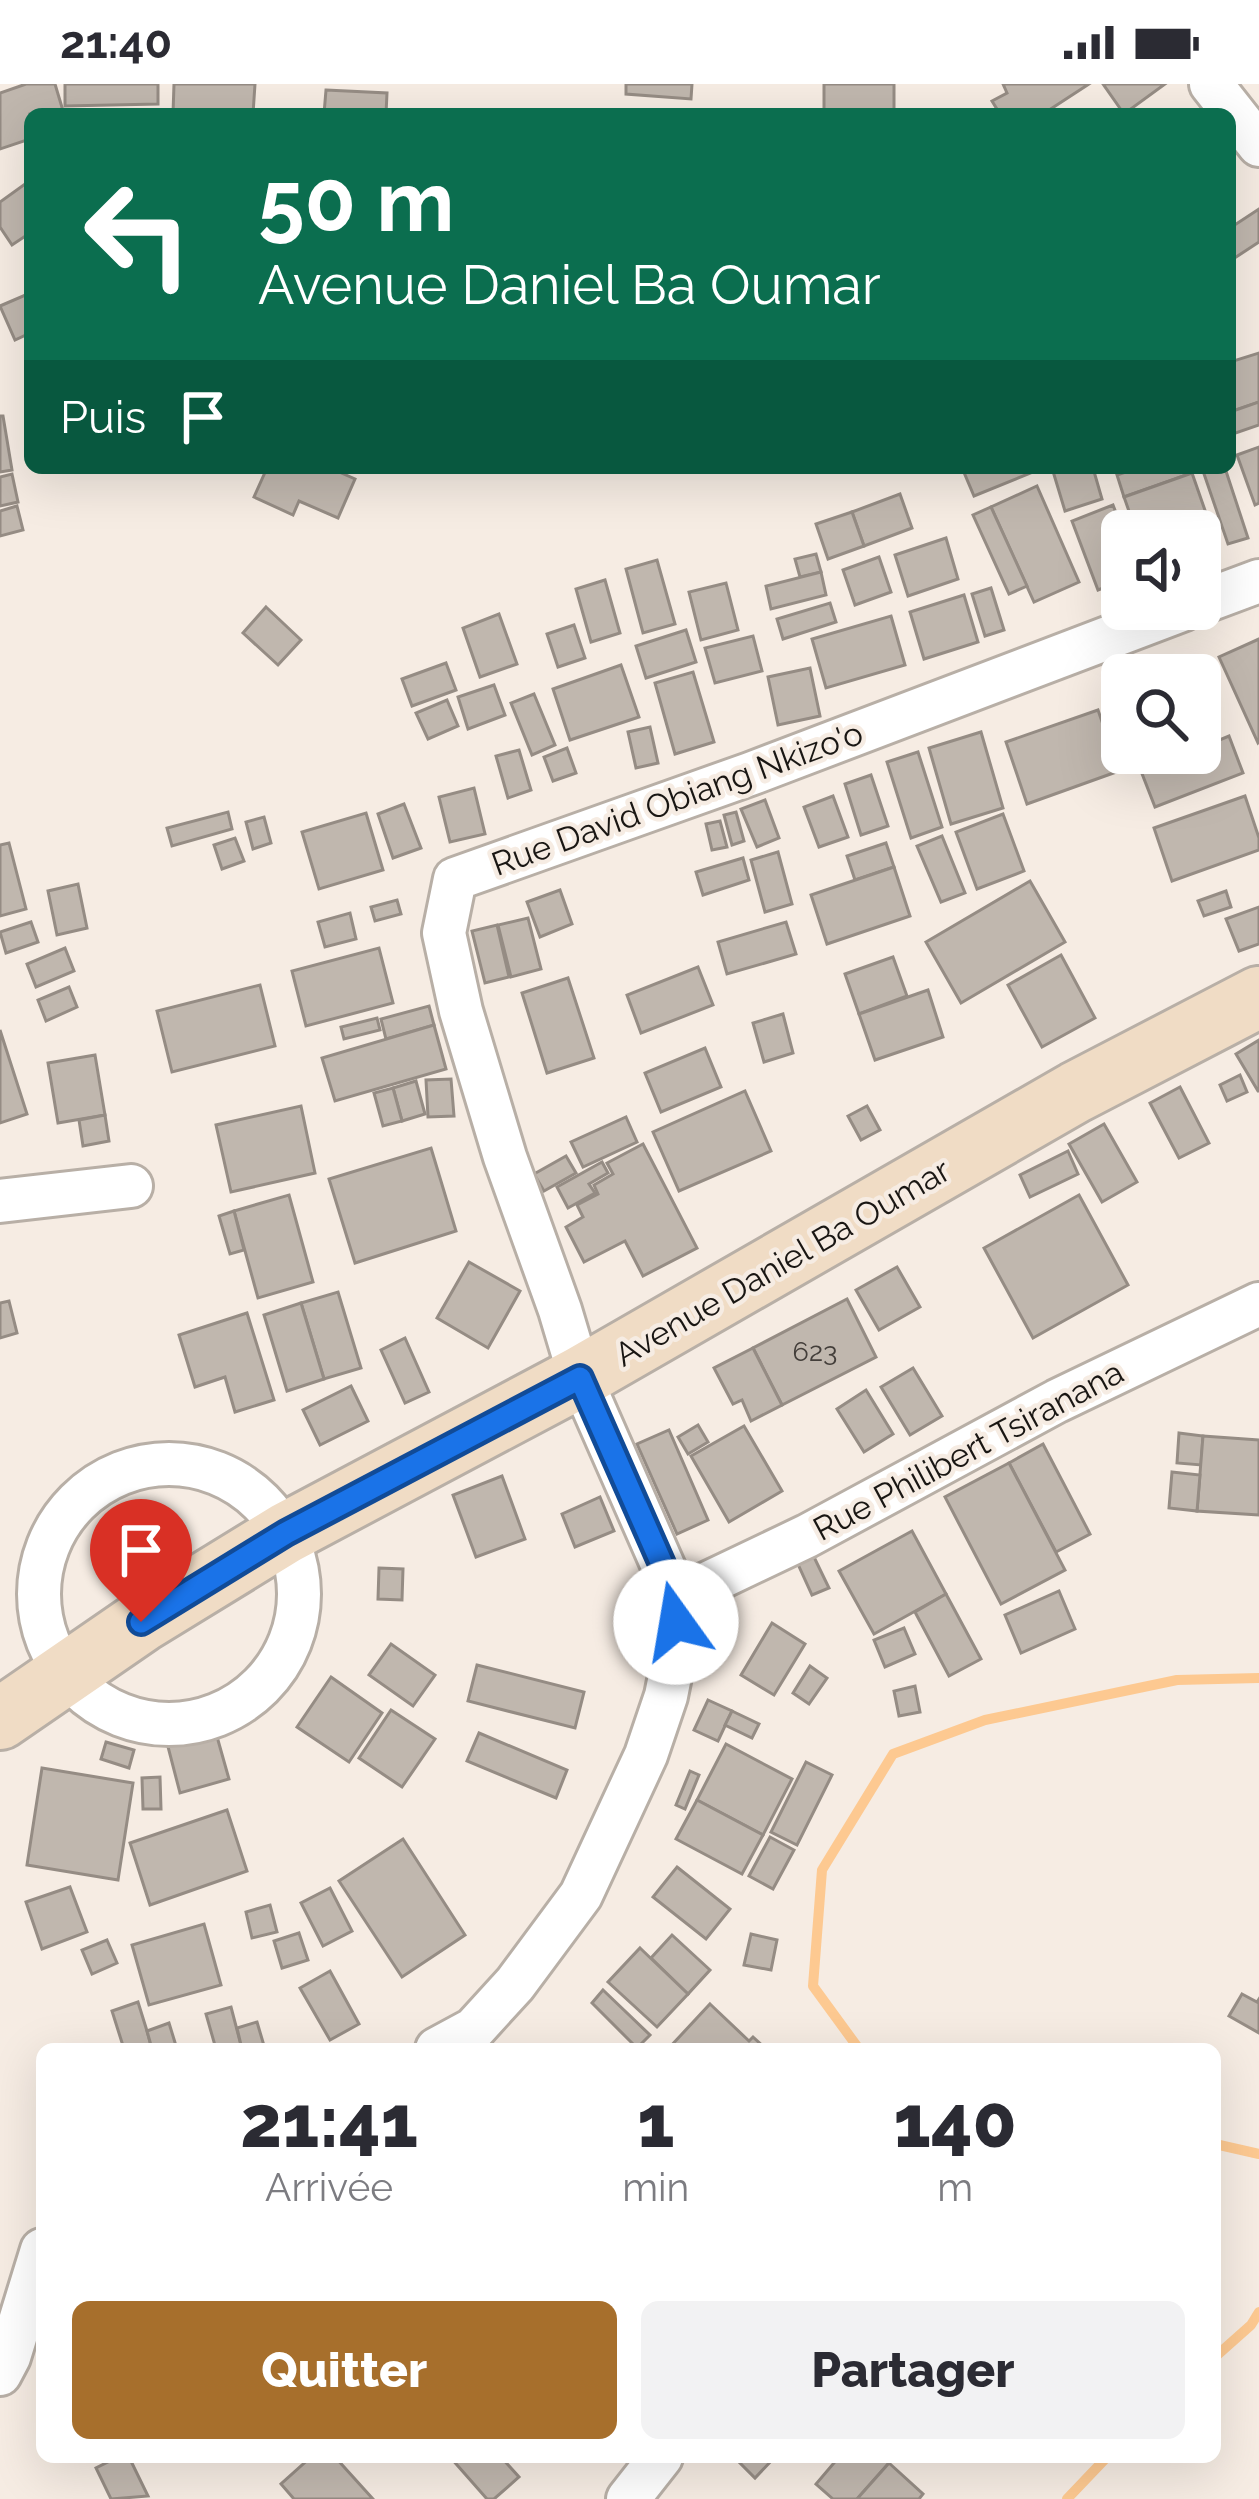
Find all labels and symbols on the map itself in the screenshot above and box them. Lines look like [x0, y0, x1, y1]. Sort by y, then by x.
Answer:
street label: Rue David Obiang Nkizo'o [486, 713, 868, 884]
street label: Avenue Daniel Ba Oumar [608, 1150, 957, 1374]
house number: 623 [793, 1336, 837, 1367]
street label: Rue Philibert Tsiranana [807, 1352, 1130, 1549]
pin [90, 1499, 192, 1622]
position arrow [613, 1559, 739, 1685]

